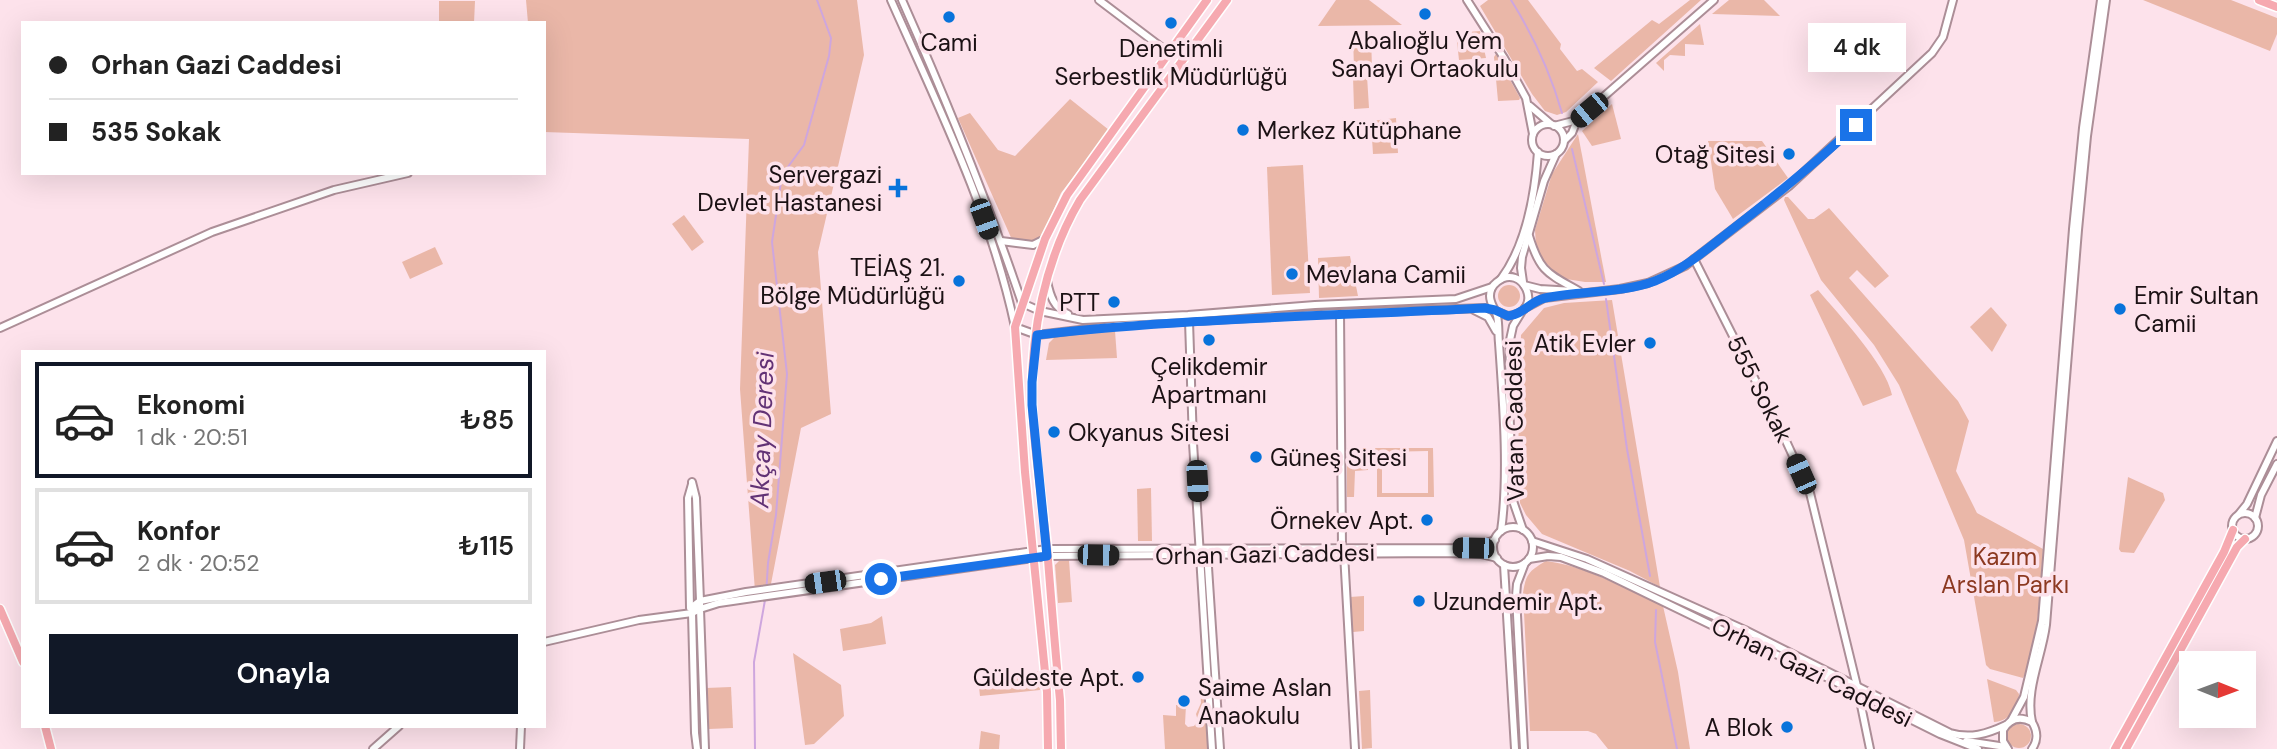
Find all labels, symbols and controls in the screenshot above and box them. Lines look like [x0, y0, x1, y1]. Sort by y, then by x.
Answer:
marker: Abalıoğlu Yem Sanayi Ortaokulu [1417, 6, 1433, 22]
marker: Cami [941, 9, 957, 25]
marker: Denetimli Serbestlik Müdürlüğü [1163, 15, 1179, 31]
callout: 4 dk [1807, 24, 1905, 72]
place label: Abalıoğlu Yem Sanayi Ortaokulu [1331, 25, 1519, 84]
place label: Cami [921, 27, 978, 58]
text: 4 dk [1833, 32, 1881, 62]
place label: Denetimli Serbestlik Müdürlüğü [1054, 33, 1288, 92]
text: Orhan Gazi Caddesi [91, 48, 342, 82]
car [1567, 88, 1612, 132]
route end [1840, 109, 1872, 141]
text: 535 Sokak [91, 115, 222, 149]
place label: Merkez Kütüphane [1257, 115, 1462, 146]
marker: Merkez Kütüphane [1235, 122, 1251, 138]
place label: Otağ Sitesi [1655, 139, 1775, 170]
marker: Otağ Sitesi [1781, 146, 1797, 162]
place label: Servergazi Devlet Hastanesi [697, 159, 882, 218]
marker: Servergazi Devlet Hastanesi [888, 178, 908, 198]
car [967, 196, 1002, 242]
place label: TEİAŞ 21. Bölge Müdürlüğü [760, 252, 945, 311]
place label: Mevlana Camii [1306, 259, 1466, 290]
marker: Mevlana Camii [1284, 266, 1300, 282]
marker: TEİAŞ 21. Bölge Müdürlüğü [951, 273, 967, 289]
place label: Emir Sultan Camii [2134, 280, 2259, 339]
place label: PTT [1059, 287, 1100, 318]
marker: PTT [1106, 294, 1122, 310]
marker: Emir Sultan Camii [2112, 301, 2128, 317]
place label: Atik Evler [1534, 328, 1636, 359]
street label: 555 Sokak [1720, 330, 1800, 448]
marker: Çelikdemir Apartmanı [1201, 332, 1217, 348]
marker: Atik Evler [1642, 335, 1658, 351]
street label: Vatan Caddesi [1497, 340, 1531, 502]
water label: Akçay Deresi [742, 351, 782, 510]
place label: Çelikdemir Apartmanı [1150, 351, 1268, 410]
text: Ekonomi [137, 388, 245, 422]
icon: car [53, 389, 116, 452]
text: ₺85 [460, 403, 514, 437]
place label: Okyanus Sitesi [1068, 417, 1230, 448]
text: 1 dk · 20:51 [137, 422, 248, 452]
marker: Okyanus Sitesi [1046, 424, 1062, 440]
place label: Güneş Sitesi [1270, 442, 1407, 473]
marker: Güneş Sitesi [1248, 449, 1264, 465]
car [1783, 451, 1820, 497]
car [1186, 459, 1209, 503]
place label: Örnekev Apt. [1270, 505, 1413, 536]
marker: Örnekev Apt. [1419, 512, 1435, 528]
text: Konfor [137, 514, 220, 548]
icon: car [53, 515, 116, 578]
text: ₺115 [458, 529, 514, 563]
street label: Orhan Gazi Caddesi [1155, 537, 1375, 571]
car [1452, 537, 1495, 559]
park label: Kazım Arslan Parkı [1941, 541, 2069, 600]
car [1077, 544, 1120, 566]
text: 2 dk · 20:52 [137, 548, 259, 578]
route start [865, 563, 897, 595]
car [803, 569, 848, 595]
place label: Uzundemir Apt. [1433, 586, 1603, 617]
marker: Uzundemir Apt. [1411, 593, 1427, 609]
street label: Orhan Gazi Caddesi [1706, 610, 1918, 734]
button: Onayla [49, 634, 518, 714]
north arrow [2179, 651, 2256, 728]
map controls [2179, 651, 2256, 728]
place label: Güldeste Apt. [973, 662, 1124, 693]
marker: Güldeste Apt. [1130, 669, 1146, 685]
place label: Saime Aslan Anaokulu [1198, 672, 1332, 731]
marker: Saime Aslan Anaokulu [1176, 693, 1192, 709]
place label: A Blok [1705, 712, 1773, 743]
marker: A Blok [1779, 719, 1795, 735]

